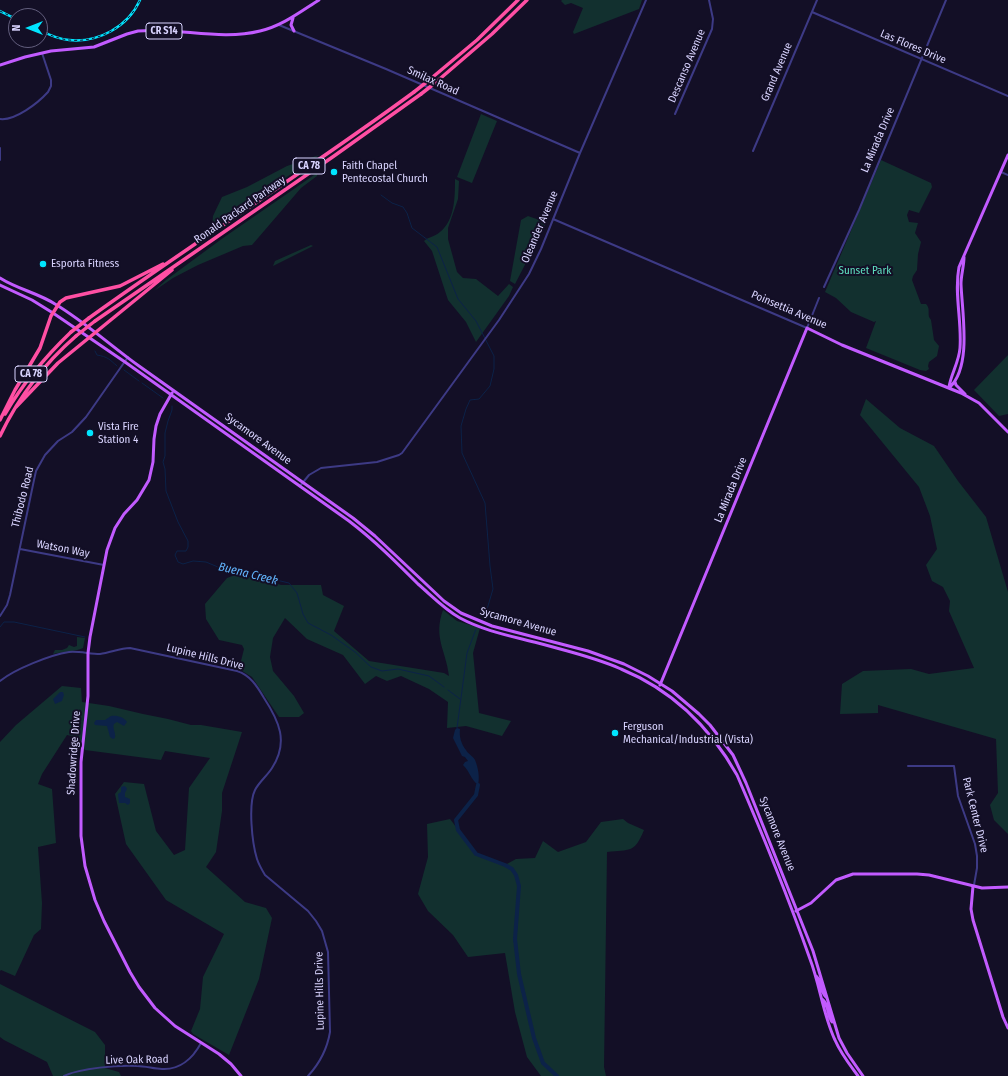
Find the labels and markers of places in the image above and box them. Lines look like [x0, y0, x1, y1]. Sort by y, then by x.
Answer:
place label: Faith Chapel Pentecostal Church [342, 159, 428, 185]
marker: Faith Chapel Pentecostal Church [329, 167, 339, 177]
place label: Esporta Fitness [51, 257, 119, 271]
marker: Esporta Fitness [38, 259, 48, 269]
place label: Vista Fire Station 4 [98, 420, 139, 446]
marker: Vista Fire Station 4 [85, 428, 95, 438]
place label: Ferguson Mechanical/Industrial (Vista) [623, 720, 753, 746]
marker: Ferguson Mechanical/Industrial (Vista) [610, 728, 620, 738]

